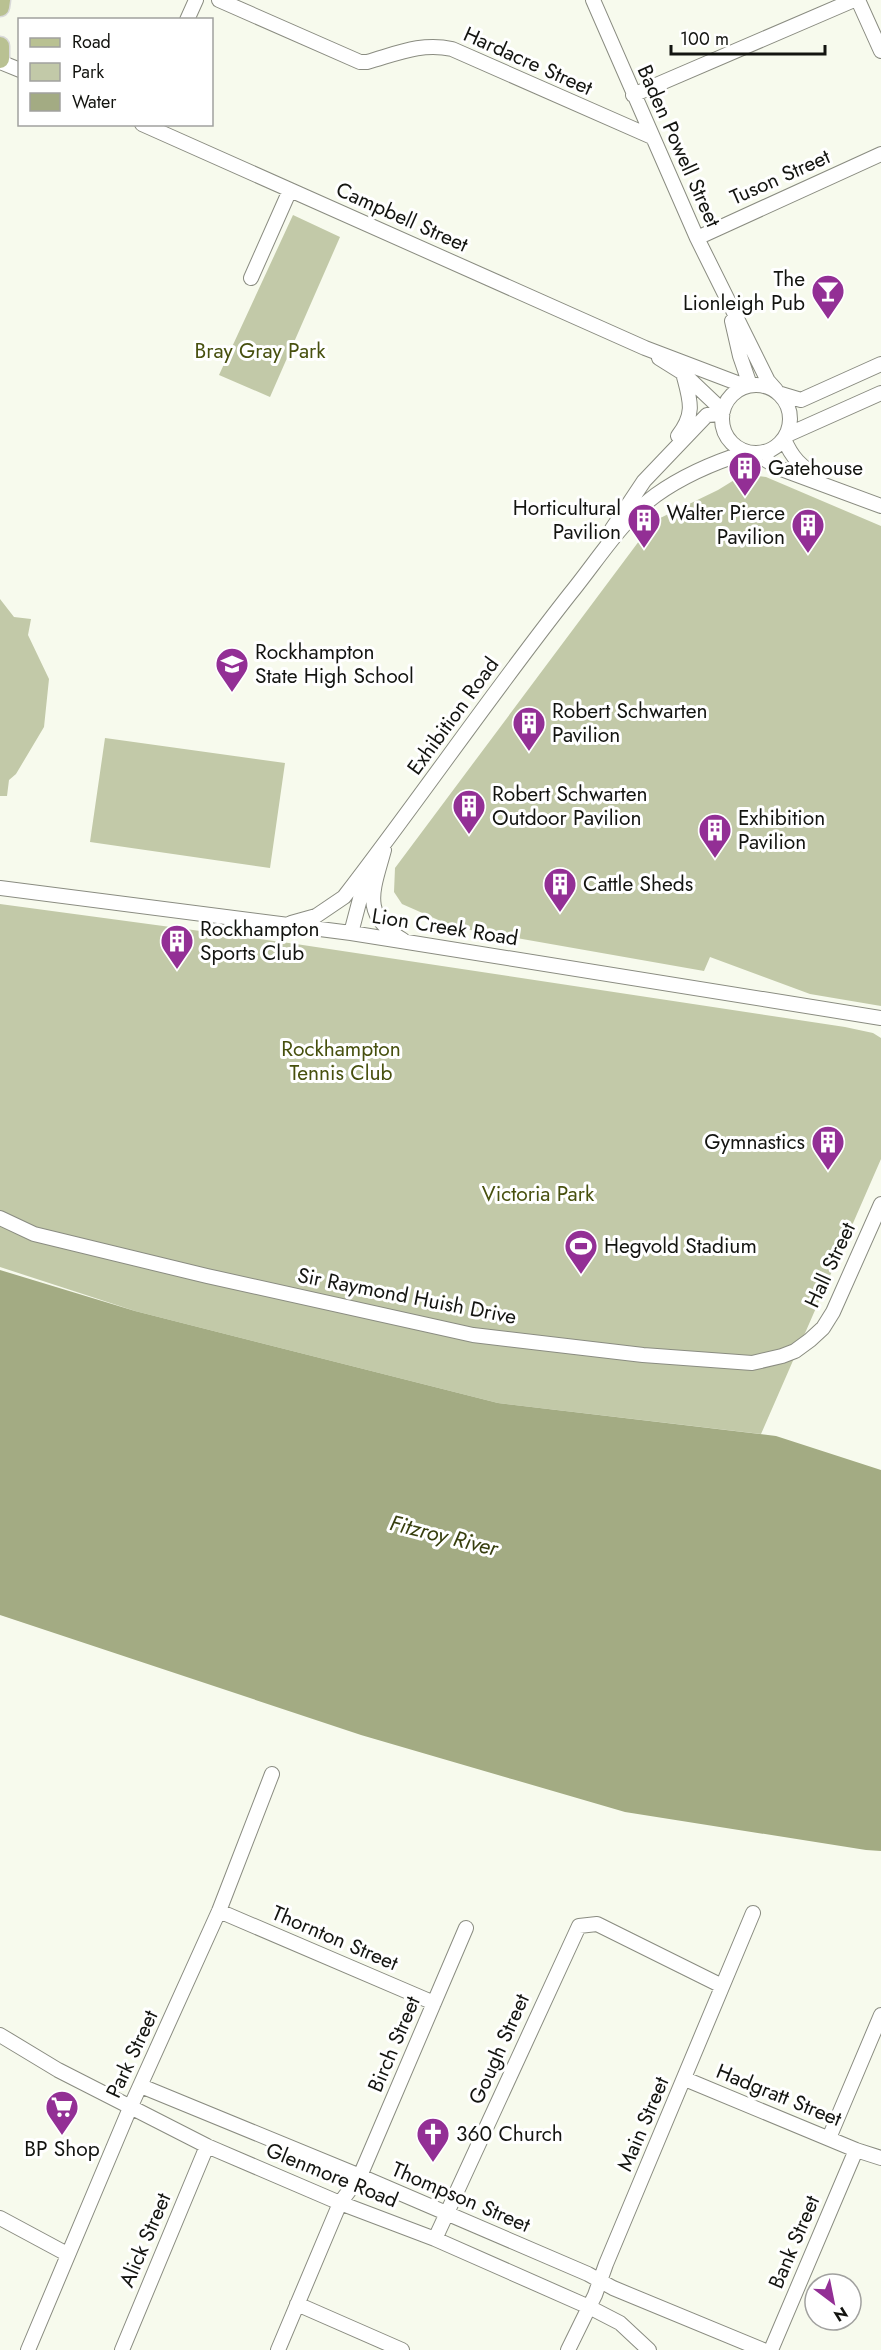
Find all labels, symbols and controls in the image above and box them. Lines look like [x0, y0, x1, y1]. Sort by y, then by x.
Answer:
legend [18, 18, 213, 126]
scale bar [671, 18, 826, 56]
street label: Hardacre Street [459, 19, 597, 103]
text: 100 m [680, 26, 729, 52]
text: Road [72, 29, 111, 55]
text: Park [72, 59, 104, 85]
street label: Baden Powell Street [630, 60, 728, 232]
text: Water [72, 89, 117, 115]
street label: Tuson Street [725, 142, 835, 212]
street label: Campbell Street [331, 174, 473, 260]
place label: The Lionleigh Pub [683, 264, 805, 318]
bar icon: The Lionleigh Pub [810, 273, 846, 320]
park label: Bray Gray Park [195, 336, 326, 366]
building icon: Gatehouse [727, 450, 763, 497]
place label: Gatehouse [768, 453, 863, 483]
place label: Horticultural Pavilion [513, 493, 621, 547]
place label: Walter Pierce Pavilion [666, 498, 785, 552]
building icon: Horticultural Pavilion [626, 502, 662, 549]
building icon: Walter Pierce Pavilion [790, 507, 826, 554]
place label: Rockhampton State High School [255, 637, 414, 691]
school or university icon: Rockhampton State High School [214, 646, 250, 693]
street label: Exhibition Road [400, 651, 506, 781]
place label: Robert Schwarten Pavilion [552, 696, 707, 750]
building icon: Robert Schwarten Pavilion [511, 705, 547, 752]
place label: Robert Schwarten Outdoor Pavilion [492, 779, 647, 833]
building icon: Robert Schwarten Outdoor Pavilion [451, 788, 487, 835]
place label: Exhibition Pavilion [738, 803, 825, 857]
building icon: Exhibition Pavilion [697, 812, 733, 859]
building icon: Cattle Sheds [542, 866, 578, 913]
place label: Cattle Sheds [583, 869, 693, 899]
street label: Lion Creek Road [370, 901, 520, 953]
place label: Rockhampton Sports Club [200, 914, 320, 968]
building icon: Rockhampton Sports Club [159, 923, 195, 970]
park label: Rockhampton Tennis Club [281, 1034, 401, 1088]
building icon: Gymnastics [810, 1124, 846, 1171]
place label: Gymnastics [704, 1127, 805, 1157]
park label: Victoria Park [482, 1179, 595, 1209]
street label: Hall Street [797, 1217, 863, 1313]
sports icon: Hegvold Stadium [563, 1228, 599, 1275]
place label: Hegvold Stadium [604, 1231, 757, 1261]
street label: Sir Raymond Huish Drive [295, 1260, 519, 1332]
water label: Fitzroy River [387, 1506, 503, 1564]
street label: Thornton Street [267, 1898, 403, 1978]
street label: Gough Street [461, 1989, 537, 2109]
street label: Birch Street [360, 1991, 428, 2097]
street label: Park Street [99, 2005, 165, 2103]
street label: Hadgratt Street [712, 2056, 846, 2134]
street label: Main Street [610, 2072, 676, 2176]
supermarket icon: BP Shop [44, 2089, 80, 2136]
church icon: 360 Church [415, 2116, 451, 2163]
place label: 360 Church [456, 2119, 563, 2149]
place label: BP Shop [24, 2134, 100, 2164]
street label: Glenmore Road [261, 2135, 403, 2215]
street label: Thompson Street [387, 2154, 535, 2240]
street label: Alick Street [112, 2188, 178, 2292]
street label: Bank Street [761, 2191, 827, 2293]
north arrow [803, 2272, 863, 2332]
text: N [829, 2301, 852, 2327]

